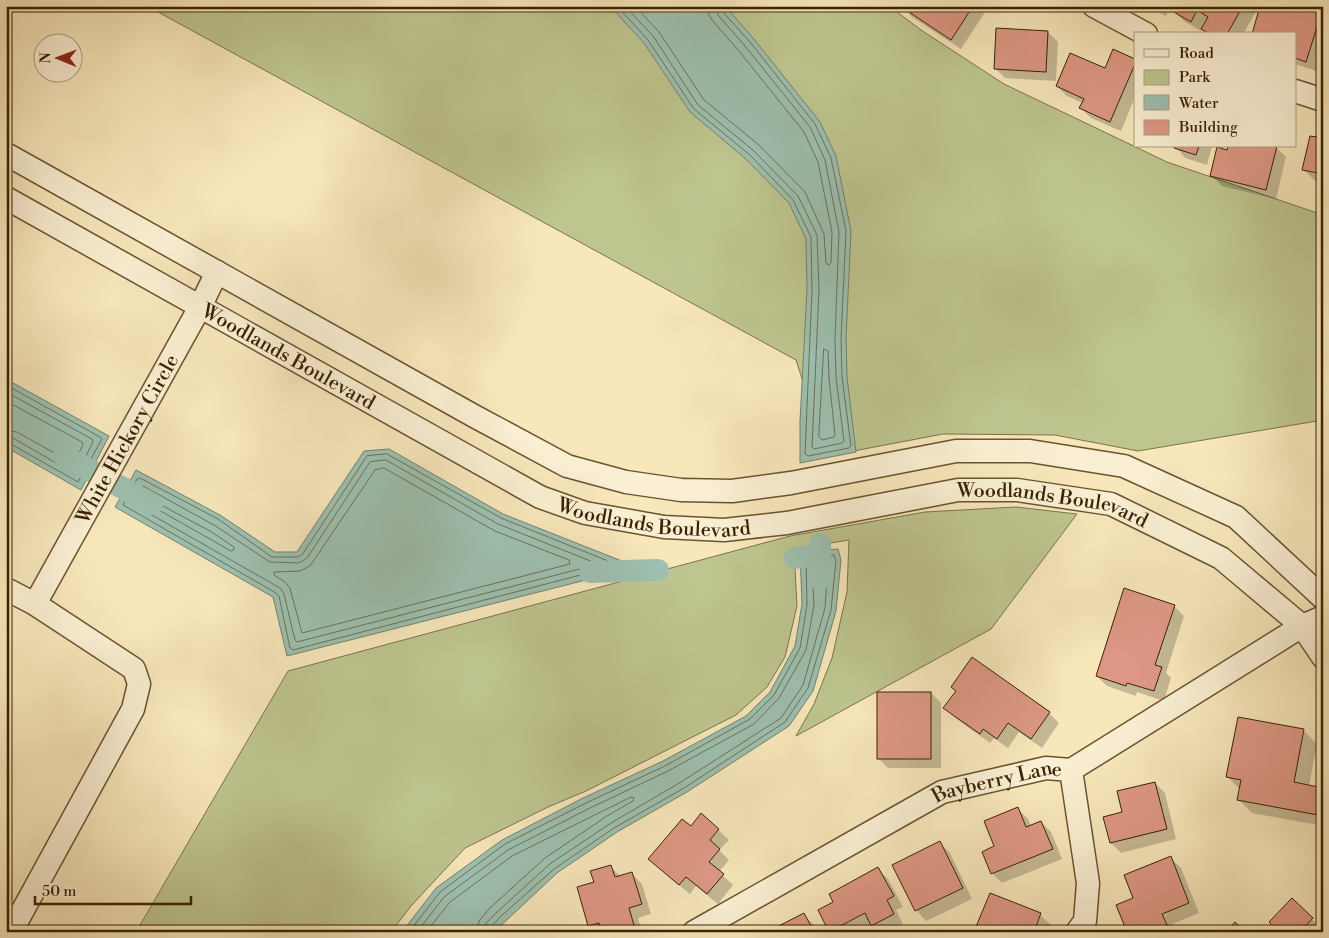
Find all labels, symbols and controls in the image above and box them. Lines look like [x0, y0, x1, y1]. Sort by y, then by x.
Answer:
north arrow [32, 32, 82, 82]
legend [1134, 32, 1296, 148]
text: Road [1179, 44, 1214, 63]
text: N [37, 52, 55, 63]
text: Park [1179, 68, 1211, 87]
text: Water [1178, 94, 1219, 113]
text: Building [1178, 118, 1238, 137]
street label: Woodlands Boulevard [196, 298, 380, 417]
street label: White Hickory Circle [71, 350, 185, 529]
street label: Woodlands Boulevard [956, 479, 1152, 534]
street label: Woodlands Boulevard [553, 493, 753, 544]
street label: Bayberry Lane [927, 756, 1063, 810]
scale bar [35, 873, 191, 905]
text: 50 m [42, 882, 76, 901]

